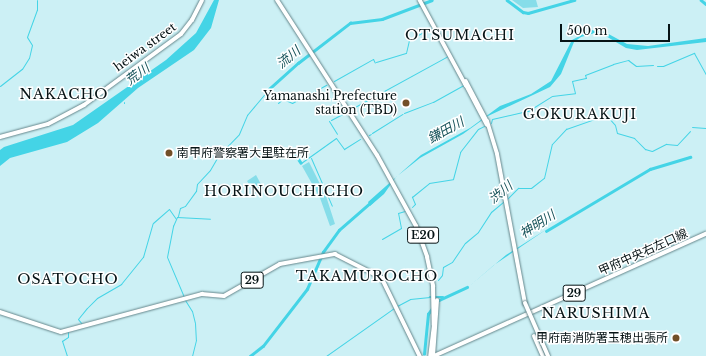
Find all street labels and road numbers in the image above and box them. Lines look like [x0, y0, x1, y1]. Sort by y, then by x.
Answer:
street label: heiwa street [111, 20, 179, 74]
road number: E20 [407, 226, 439, 244]
street label: 甲府中央右左口線 [596, 226, 690, 278]
road number: 29 [240, 271, 264, 289]
road number: 29 [562, 284, 586, 302]

